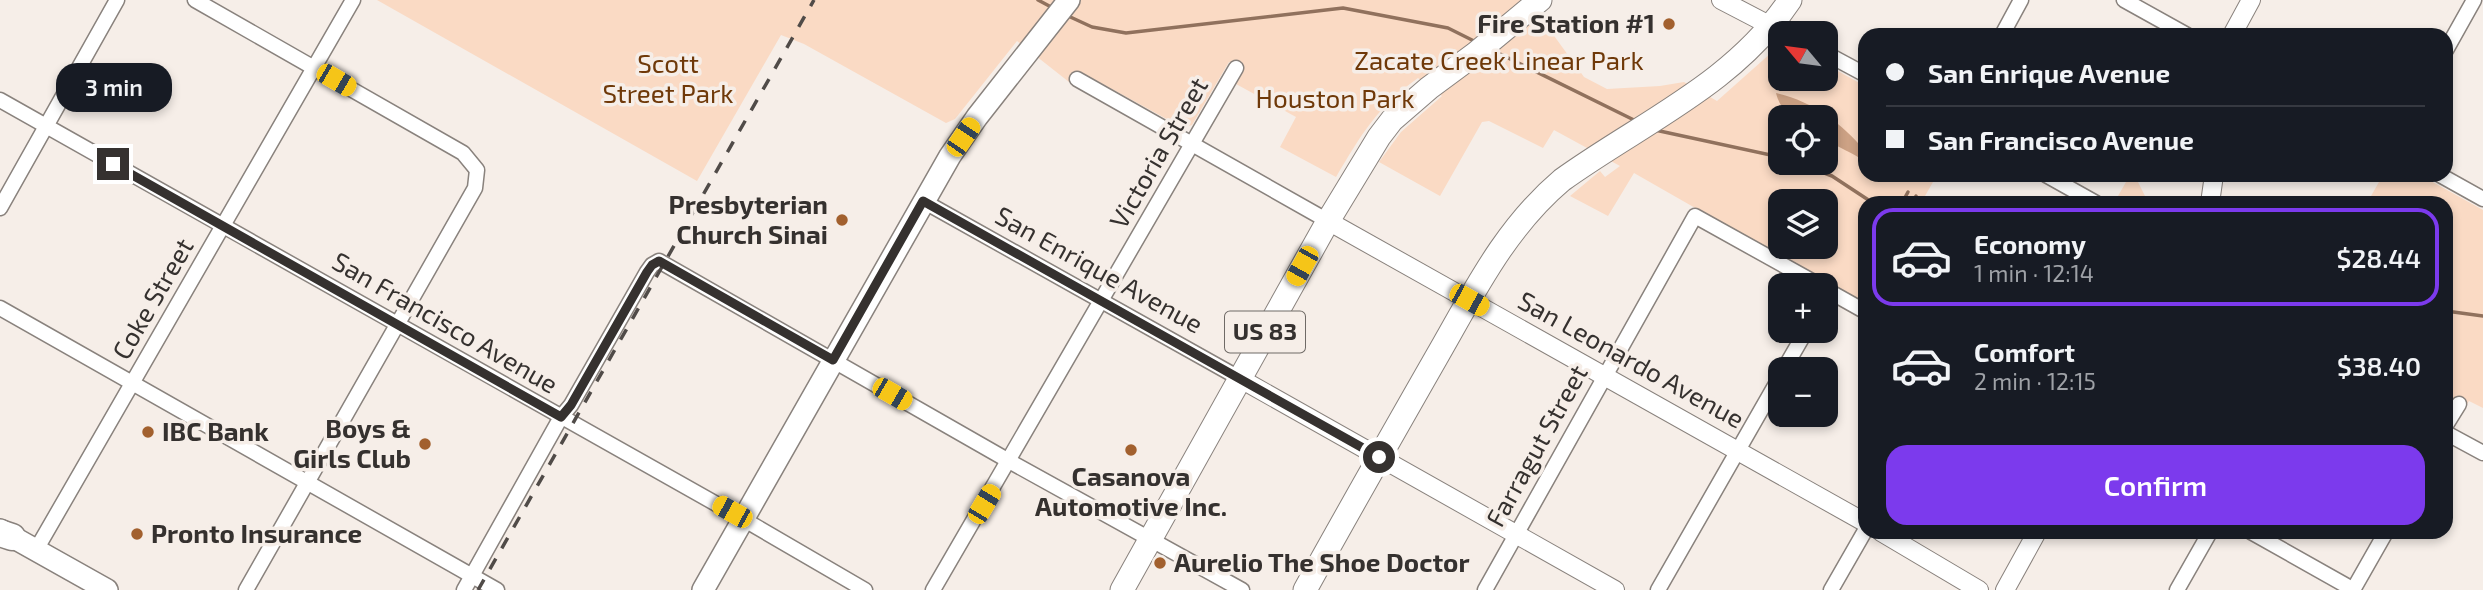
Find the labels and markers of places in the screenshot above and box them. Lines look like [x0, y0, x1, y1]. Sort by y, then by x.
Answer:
place label: Fire Station #1 [1477, 7, 1655, 38]
marker: Fire Station #1 [1661, 16, 1677, 32]
place label: Presbyterian Church Sinai [669, 188, 828, 249]
marker: Presbyterian Church Sinai [834, 212, 850, 228]
place label: Boys & Girls Club [293, 412, 411, 473]
place label: IBC Bank [162, 415, 269, 446]
marker: IBC Bank [140, 424, 156, 440]
marker: Boys & Girls Club [417, 436, 433, 452]
marker: Casanova Automotive Inc. [1123, 442, 1139, 458]
place label: Casanova Automotive Inc. [1035, 460, 1227, 521]
place label: Pronto Insurance [151, 517, 362, 548]
marker: Pronto Insurance [129, 526, 145, 542]
place label: Aurelio The Shoe Doctor [1174, 546, 1470, 577]
marker: Aurelio The Shoe Doctor [1152, 555, 1168, 571]

